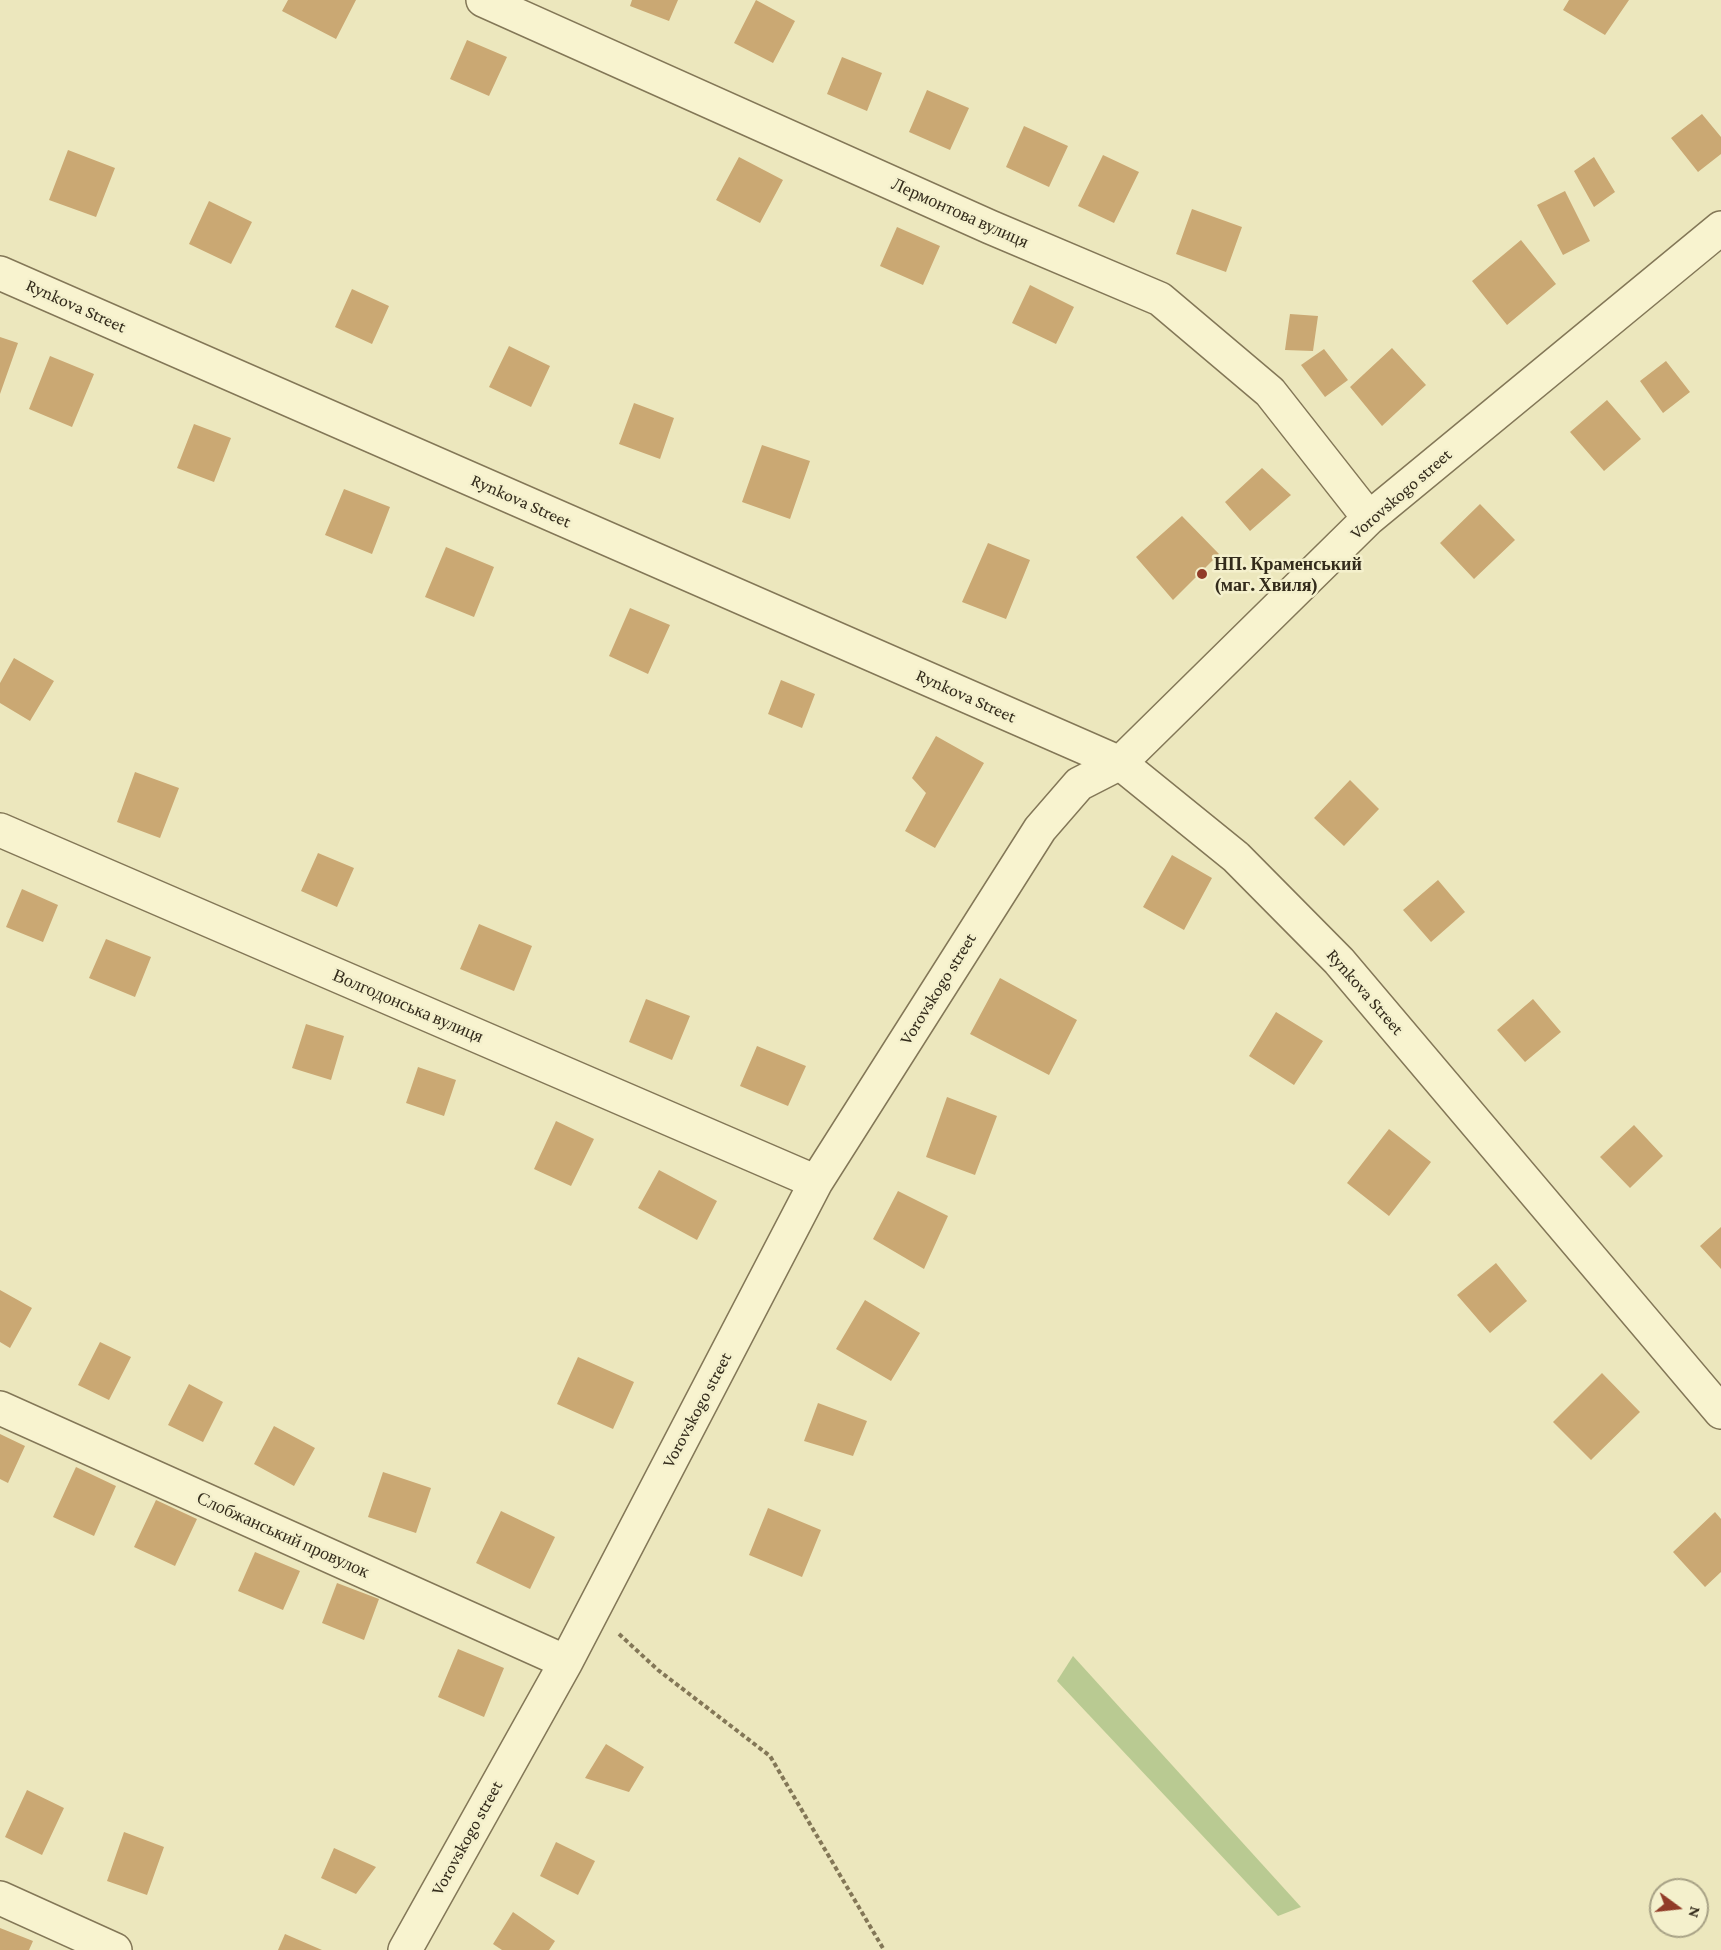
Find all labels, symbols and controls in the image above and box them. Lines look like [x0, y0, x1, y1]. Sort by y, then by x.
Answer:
street label: Лермонтова вулиця [888, 173, 1032, 253]
street label: Rynkova Street [23, 274, 129, 338]
street label: Vorovskogo street [1346, 444, 1456, 544]
street label: Rynkova Street [468, 469, 574, 533]
place label: НП. Краменський (маг. Хвиля) [1214, 553, 1362, 596]
marker: НП. Краменський (маг. Хвиля) [1195, 567, 1209, 581]
street label: Rynkova Street [913, 664, 1019, 728]
street label: Vorovskogo street [895, 929, 981, 1049]
street label: Rynkova Street [1322, 945, 1408, 1039]
street label: Волгодонська вулиця [329, 964, 487, 1048]
street label: Vorovskogo street [657, 1349, 737, 1471]
street label: Слобжанський провулок [193, 1487, 373, 1583]
street label: Vorovskogo street [427, 1777, 507, 1899]
north arrow [1649, 1878, 1709, 1938]
text: N [1685, 1905, 1705, 1920]

